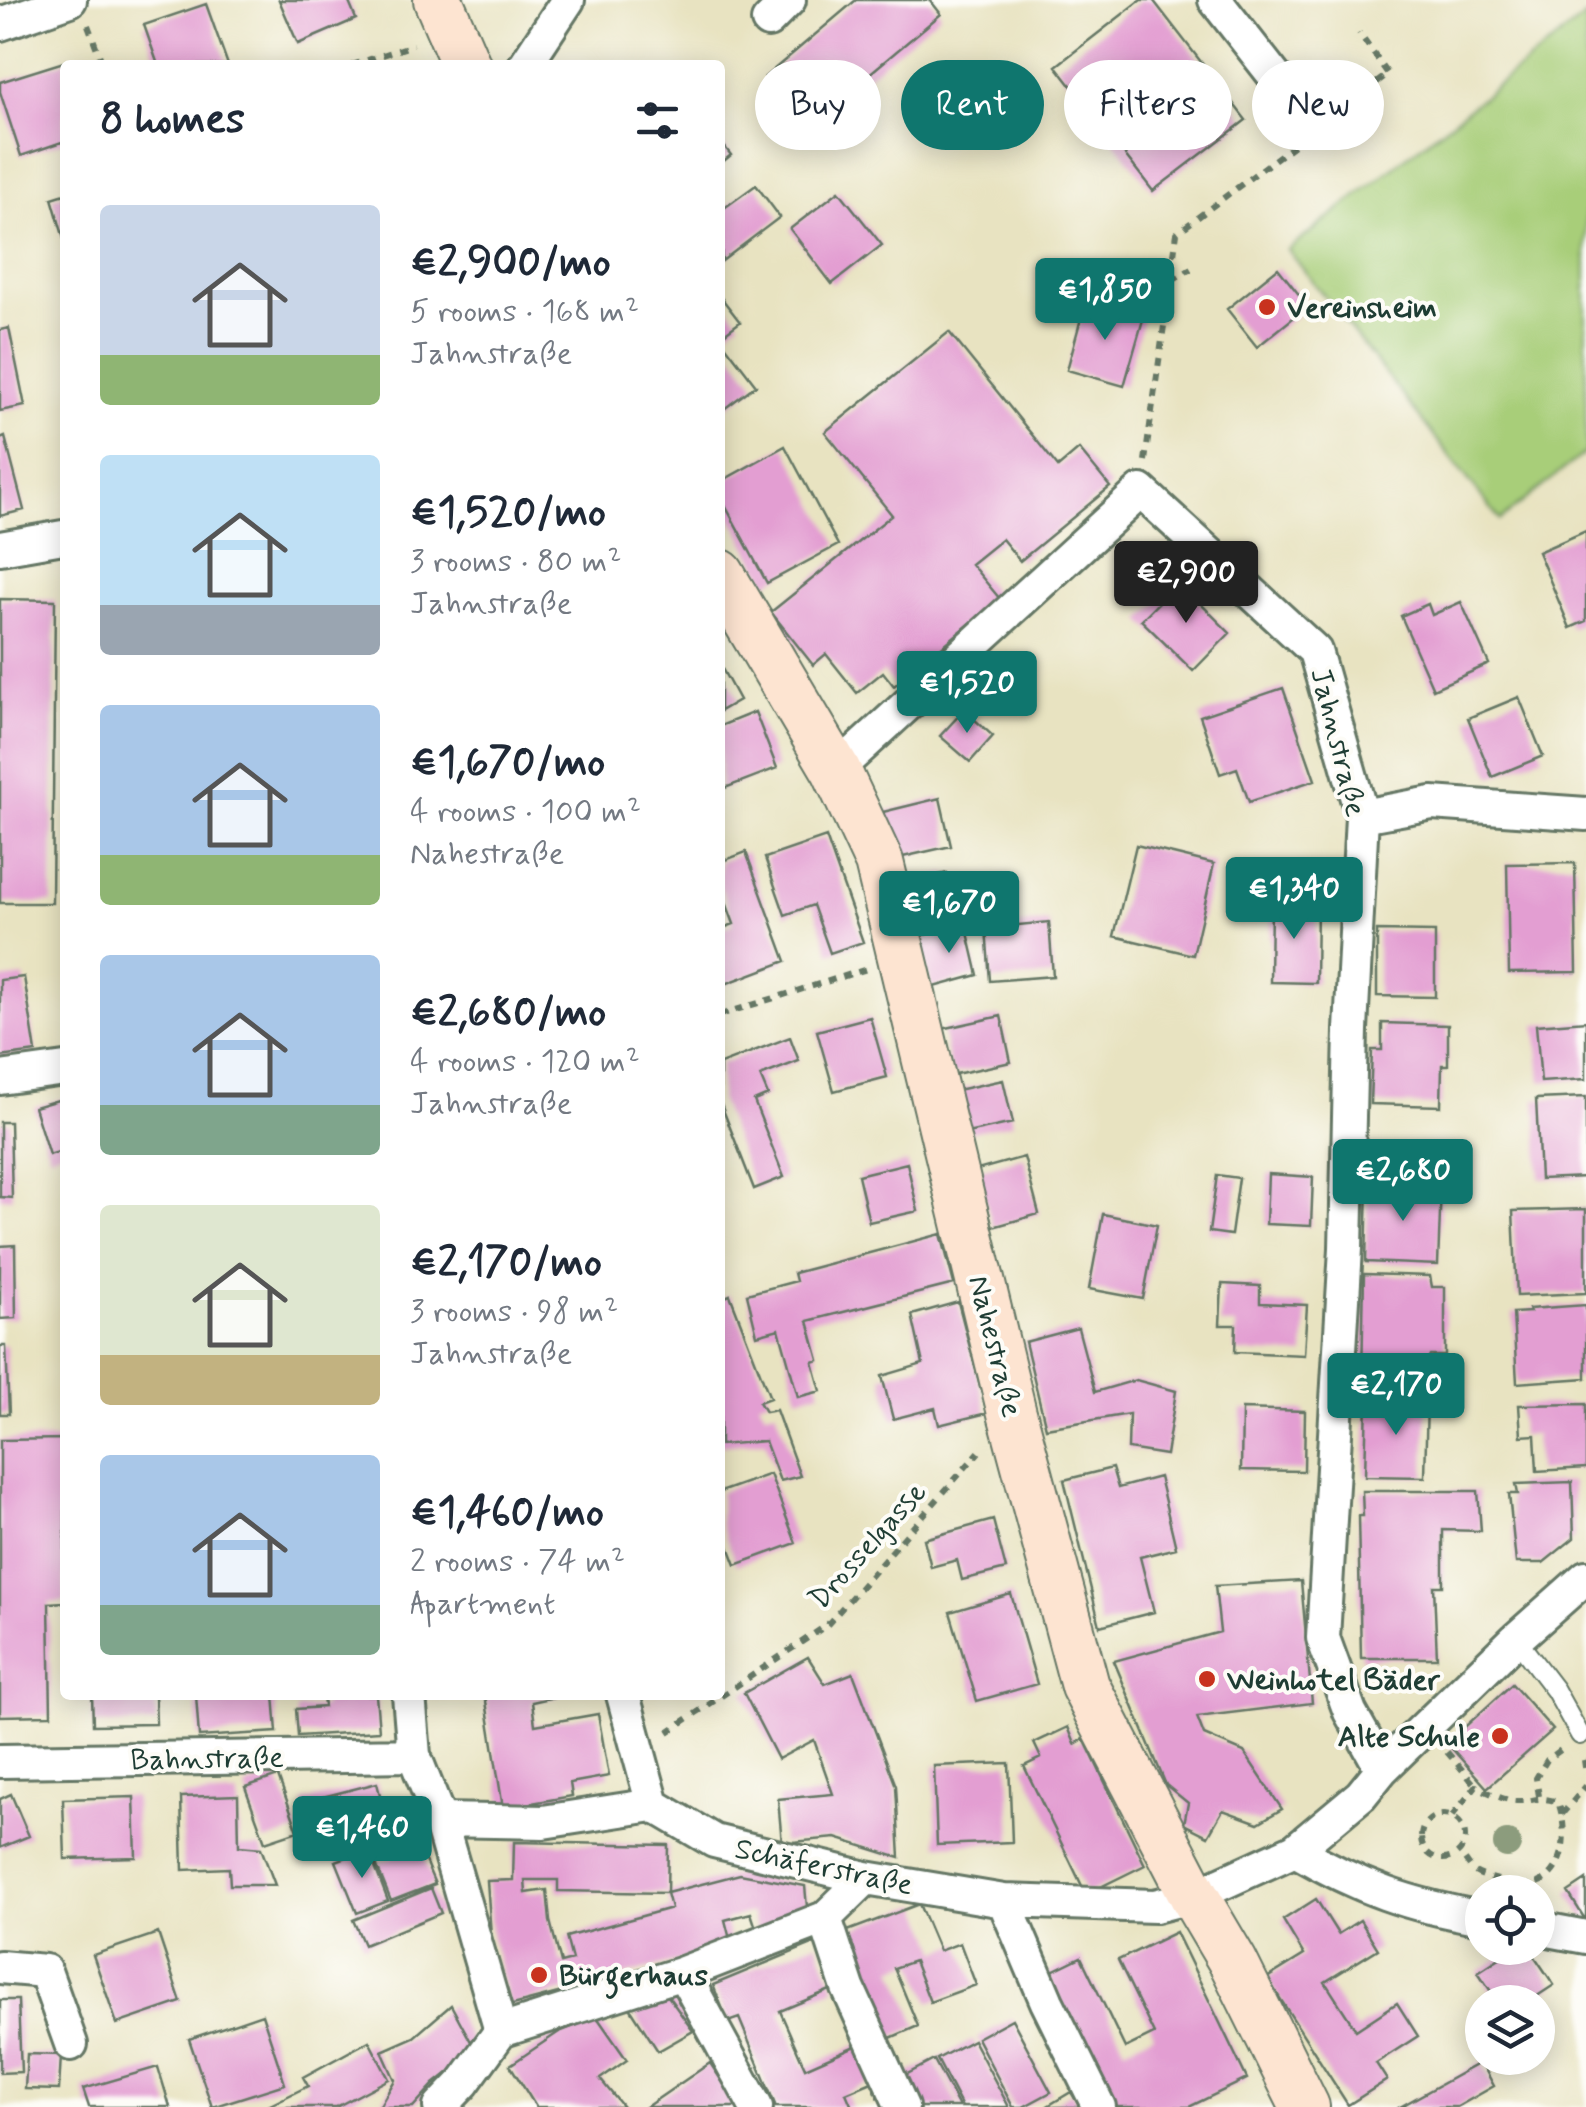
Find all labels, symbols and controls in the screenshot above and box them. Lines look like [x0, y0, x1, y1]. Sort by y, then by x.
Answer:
chip: Buy [755, 60, 881, 150]
chip: Rent [901, 60, 1044, 150]
chip: Filters [1064, 60, 1232, 150]
chip: New [1252, 60, 1384, 150]
text: 8 homes [100, 93, 245, 148]
icon: filters [630, 93, 685, 148]
text: €2,900/mo [410, 236, 611, 291]
icon: home [180, 245, 300, 365]
pin: €1,850 [1024, 258, 1186, 343]
text: €1,850 [1057, 269, 1153, 311]
place label: Vereinsheim [1287, 289, 1437, 328]
text: 5 rooms · 168 m² [410, 291, 639, 333]
marker: Vereinsheim [1256, 296, 1278, 318]
text: Jahnstraße [410, 333, 572, 375]
text: €1,520/mo [410, 486, 606, 541]
icon: home [180, 495, 300, 615]
text: 3 rooms · 80 m² [410, 541, 621, 583]
pin: €2,900 [1105, 541, 1267, 626]
text: €2,900 [1136, 552, 1236, 594]
text: Jahnstraße [410, 583, 572, 625]
pin: €1,520 [886, 651, 1048, 736]
text: €1,520 [919, 662, 1015, 704]
street label: Jahnstraße [1300, 664, 1375, 821]
text: €1,670/mo [410, 736, 605, 791]
icon: home [180, 745, 300, 865]
text: 4 rooms · 100 m² [410, 791, 641, 833]
text: Nahestraße [410, 833, 564, 875]
pin: €1,340 [1213, 857, 1375, 942]
text: €1,340 [1248, 868, 1340, 910]
pin: €1,670 [868, 871, 1030, 956]
text: €1,670 [901, 882, 997, 924]
text: €2,680/mo [410, 986, 606, 1041]
icon: home [180, 995, 300, 1115]
text: 4 rooms · 120 m² [410, 1041, 640, 1083]
text: Jahnstraße [410, 1083, 572, 1125]
pin: €2,680 [1322, 1139, 1484, 1224]
text: €2,680 [1355, 1150, 1451, 1192]
text: €2,170/mo [410, 1236, 602, 1291]
icon: home [180, 1245, 300, 1365]
street label: Nahestraße [958, 1271, 1031, 1421]
text: 3 rooms · 98 m² [410, 1291, 618, 1333]
text: Jahnstraße [410, 1333, 572, 1375]
pin: €2,170 [1315, 1353, 1477, 1438]
text: €2,170 [1349, 1364, 1443, 1406]
street label: Drosselgasse [800, 1474, 936, 1618]
text: €1,460/mo [410, 1486, 604, 1541]
icon: home [180, 1495, 300, 1615]
text: 2 rooms · 74 m² [410, 1541, 625, 1583]
text: Apartment [410, 1583, 555, 1625]
place label: Weinhotel Bäder [1226, 1661, 1441, 1700]
marker: Weinhotel Bäder [1196, 1668, 1218, 1690]
place label: Alte Schule [1338, 1718, 1480, 1757]
marker: Alte Schule [1489, 1725, 1511, 1747]
street label: Bahnstraße [130, 1739, 284, 1780]
pin: €1,460 [281, 1796, 443, 1881]
text: €1,460 [315, 1807, 409, 1849]
street label: Schäferstraße [731, 1830, 916, 1905]
map controls [1465, 1875, 1555, 2075]
button: locate [1465, 1875, 1555, 1965]
place label: Bürgerhaus [559, 1957, 709, 2000]
marker: Bürgerhaus [528, 1964, 550, 1986]
button: layers [1465, 1985, 1555, 2075]

